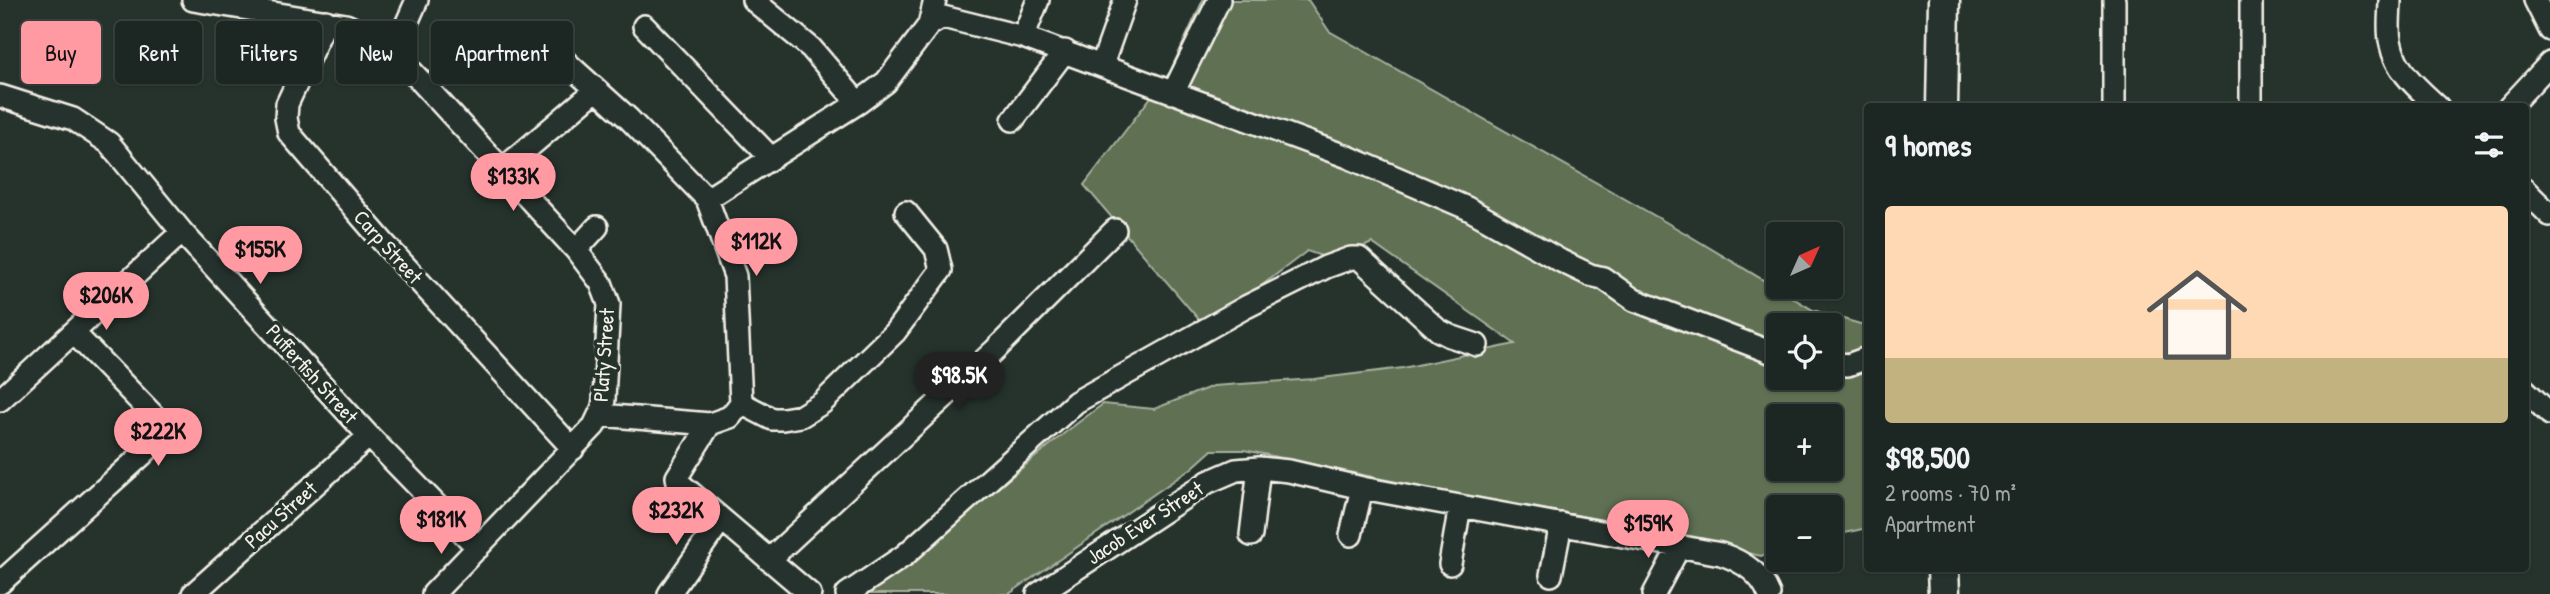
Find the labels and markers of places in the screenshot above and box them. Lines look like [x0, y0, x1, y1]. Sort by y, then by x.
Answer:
pin: $133K [464, 154, 562, 213]
pin: $112K [707, 218, 805, 278]
pin: $155K [211, 226, 309, 286]
pin: $206K [57, 272, 155, 332]
pin: $98.5K [902, 352, 1016, 412]
pin: $222K [109, 408, 207, 468]
pin: $232K [627, 488, 725, 547]
pin: $181K [392, 496, 490, 556]
pin: $159K [1599, 500, 1697, 560]

